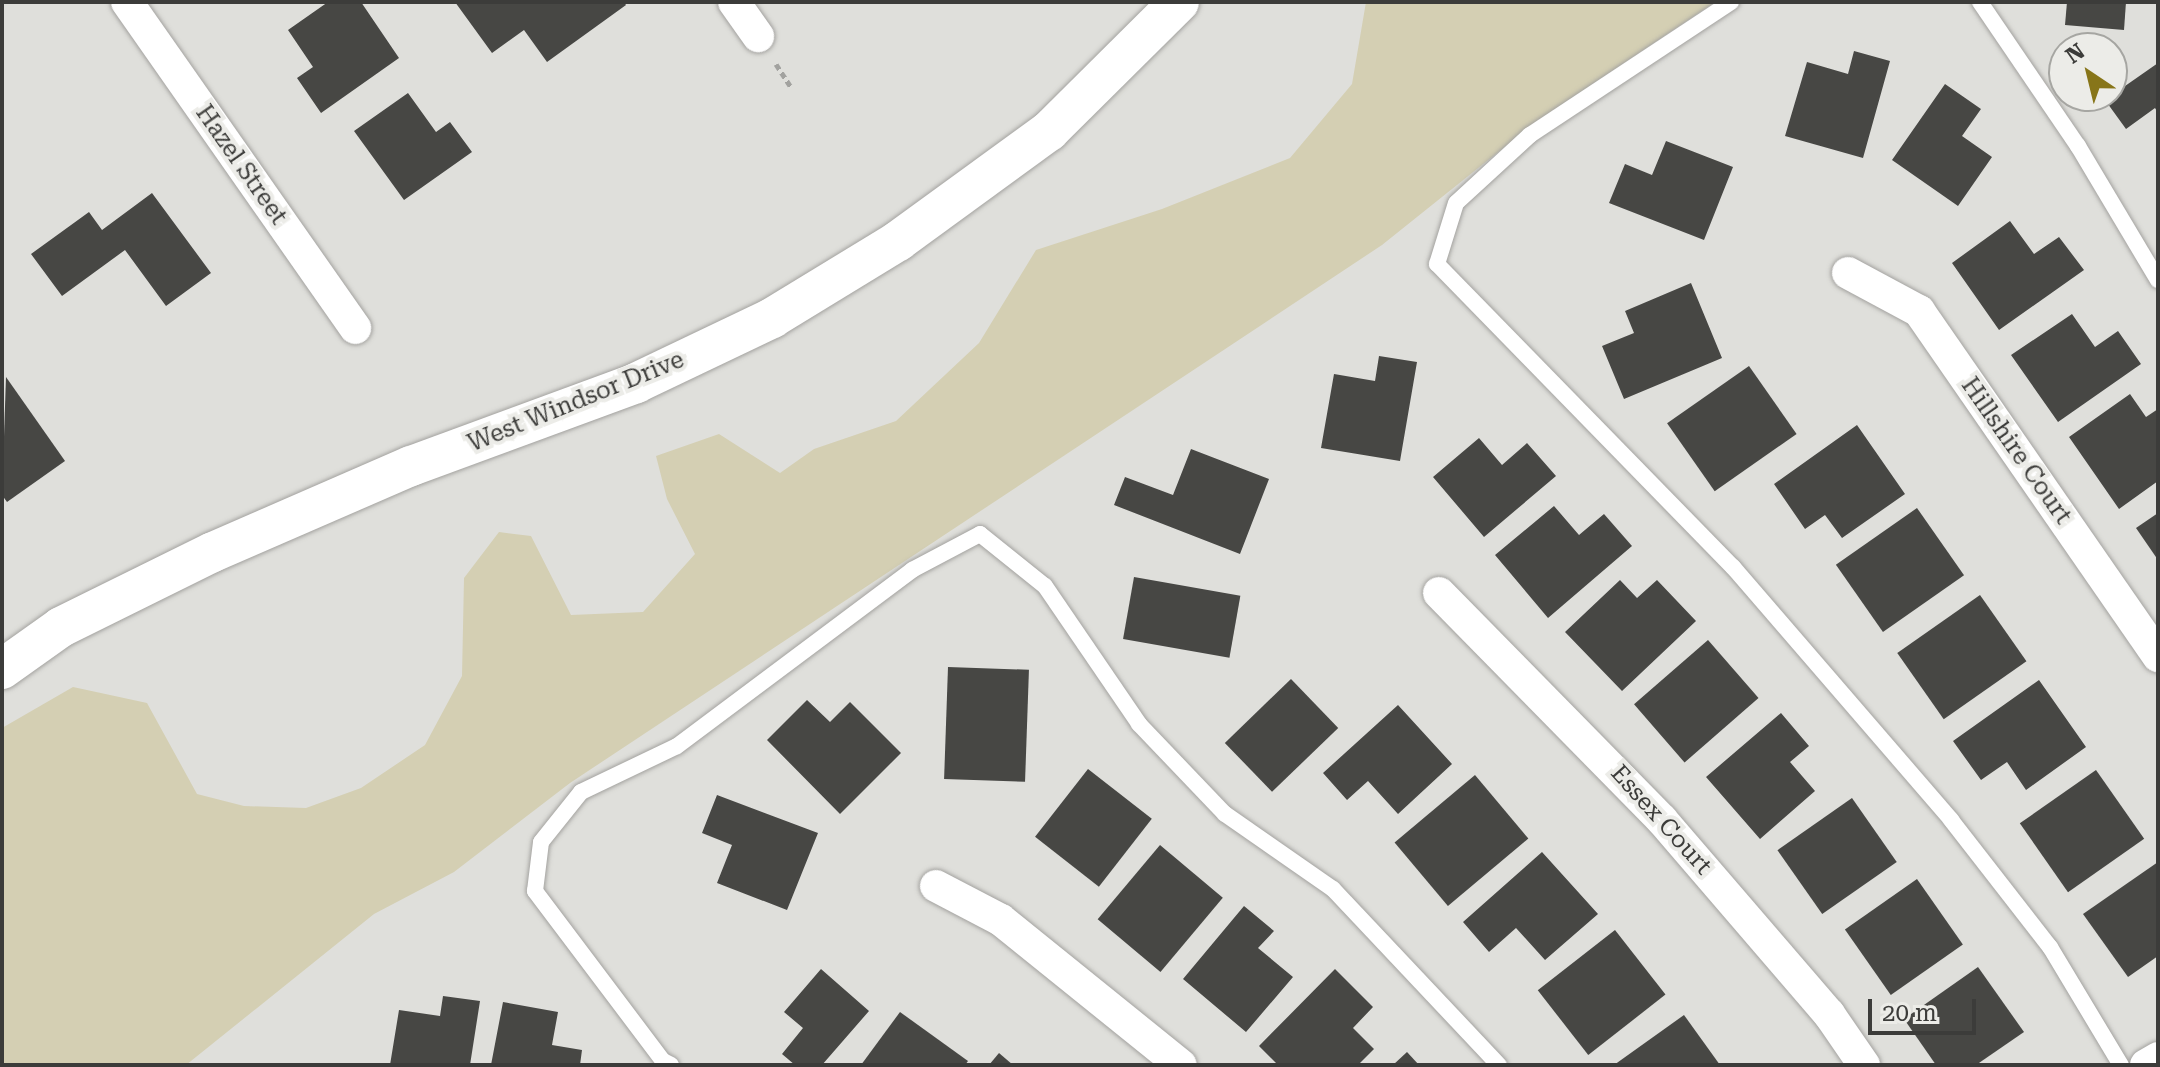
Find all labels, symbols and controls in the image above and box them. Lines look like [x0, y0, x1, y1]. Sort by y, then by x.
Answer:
north arrow [2048, 32, 2128, 112]
text: N [2061, 38, 2089, 69]
street label: Hazel Street [189, 100, 293, 230]
street label: West Windsor Drive [464, 345, 688, 459]
street label: Hillshire Court [1955, 372, 2077, 530]
street label: Essex Court [1604, 759, 1718, 881]
scale bar [1872, 983, 1980, 1033]
text: 20 m [1882, 999, 1937, 1027]

